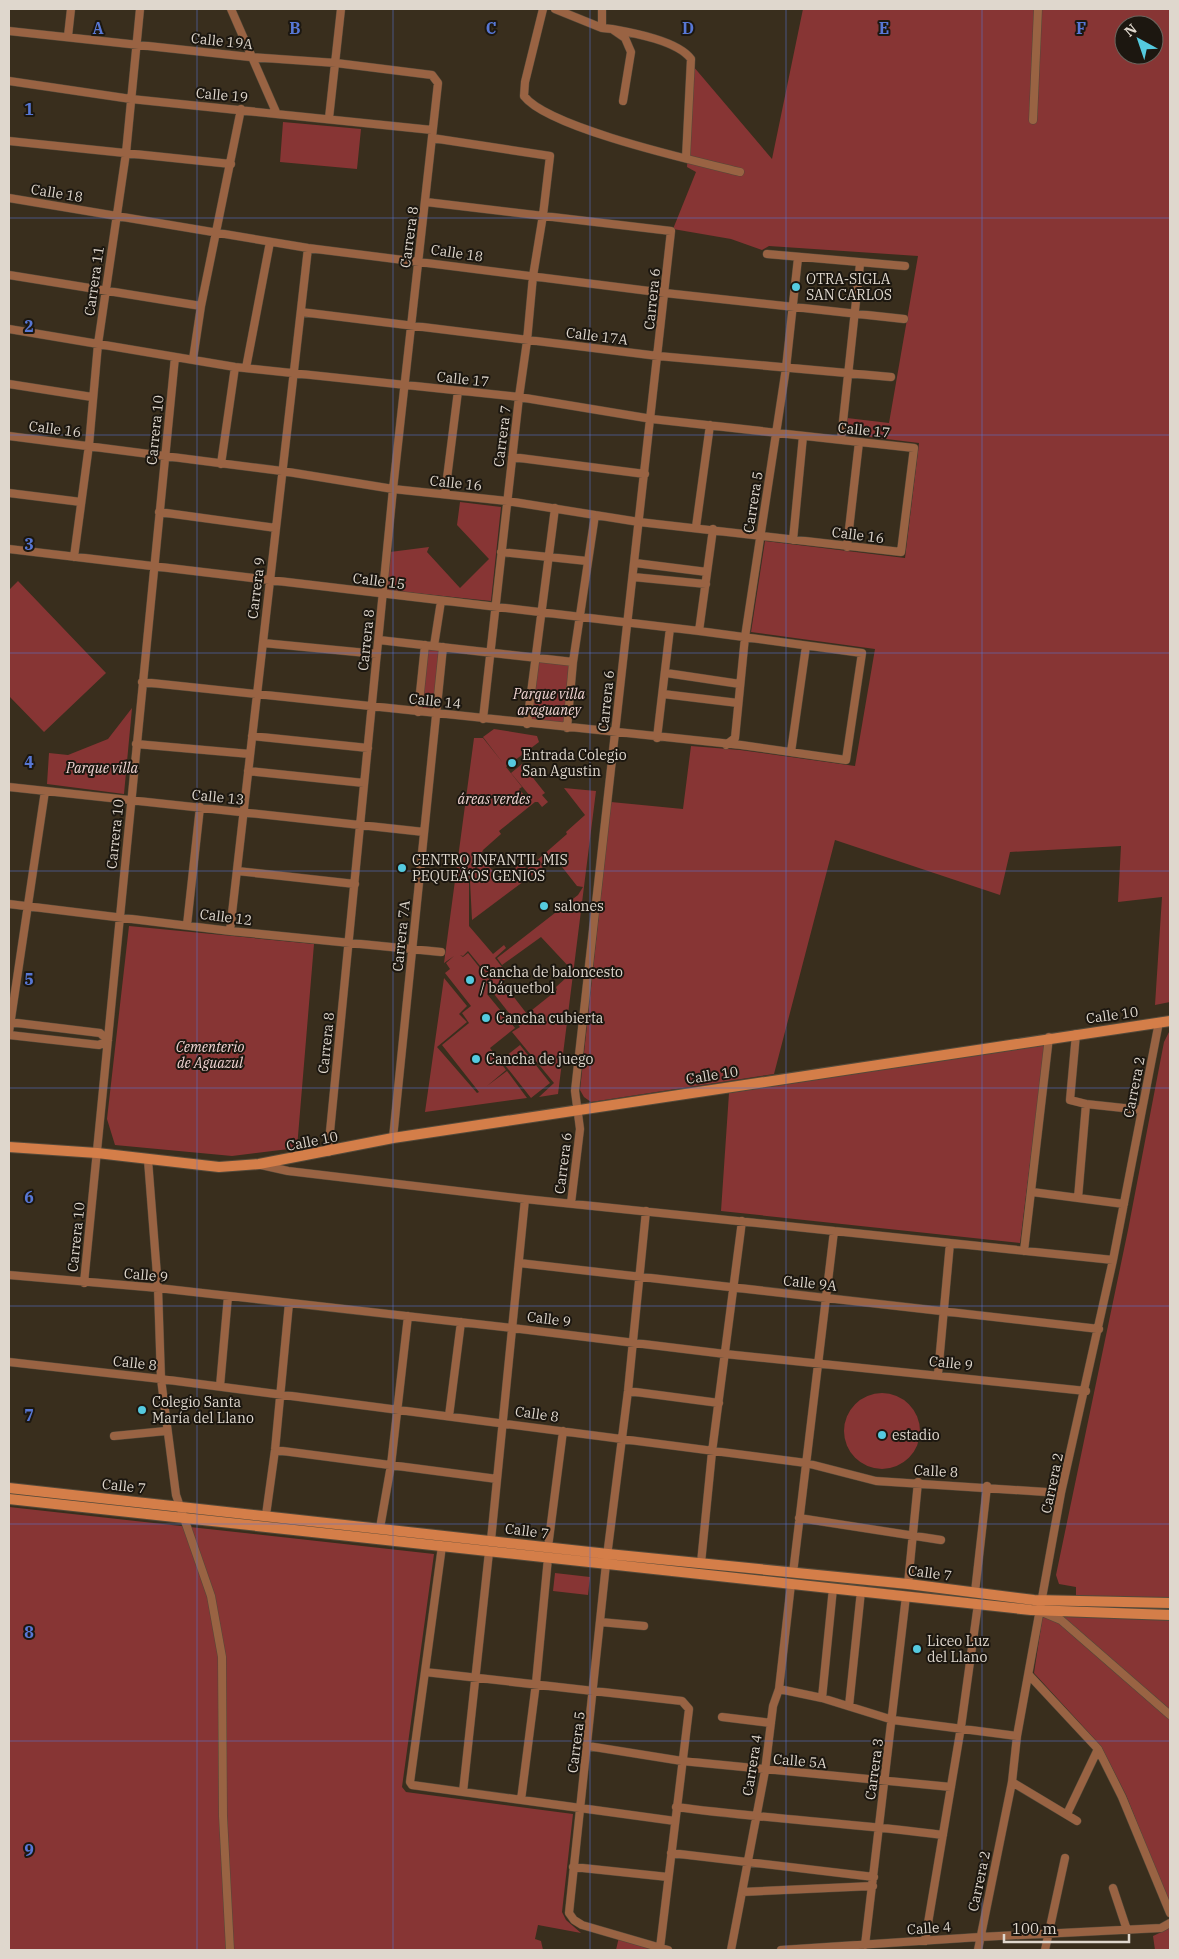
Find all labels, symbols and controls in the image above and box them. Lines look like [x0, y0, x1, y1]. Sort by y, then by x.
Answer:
north arrow [1114, 15, 1164, 65]
text: A [92, 18, 104, 38]
text: B [289, 18, 301, 38]
text: C [486, 18, 496, 38]
text: D [682, 18, 694, 38]
text: E [879, 18, 889, 38]
text: F [1076, 18, 1086, 38]
text: N [1121, 20, 1141, 40]
street label: Calle 19A [190, 29, 254, 53]
street label: Calle 19 [195, 84, 249, 106]
text: 1 [24, 99, 34, 119]
street label: Calle 18 [30, 180, 84, 206]
street label: Carrera 8 [396, 205, 422, 269]
street label: Calle 18 [430, 240, 484, 266]
street label: Carrera 11 [80, 245, 108, 317]
street label: Carrera 6 [640, 267, 664, 331]
place label: OTRA-SIGLA SAN CARLOS [806, 270, 892, 304]
marker: OTRA-SIGLA SAN CARLOS [790, 281, 802, 293]
text: 2 [24, 316, 34, 336]
street label: Calle 17A [565, 323, 629, 349]
street label: Calle 17 [436, 367, 490, 391]
street label: Carrera 10 [142, 394, 168, 466]
street label: Carrera 7 [489, 404, 515, 468]
street label: Calle 16 [28, 417, 82, 441]
street label: Calle 17 [837, 418, 891, 442]
street label: Carrera 5 [739, 470, 767, 534]
street label: Calle 16 [429, 471, 483, 495]
street label: Calle 16 [831, 523, 885, 547]
text: 3 [24, 534, 34, 554]
street label: Carrera 9 [243, 556, 269, 620]
street label: Calle 15 [352, 569, 406, 593]
street label: Carrera 8 [354, 608, 378, 672]
street label: Carrera 6 [594, 669, 618, 733]
park label: Parque villa araguaney [512, 685, 585, 719]
street label: Calle 14 [408, 689, 462, 713]
place label: Entrada Colegio San Agustin [522, 746, 627, 780]
text: 4 [24, 752, 34, 772]
marker: Entrada Colegio San Agustin [506, 757, 518, 769]
park label: Parque villa [65, 759, 138, 777]
street label: Calle 13 [191, 785, 245, 809]
park label: áreas verdes [458, 790, 531, 808]
street label: Carrera 10 [102, 798, 128, 870]
place label: CENTRO INFANTIL MIS PEQUEÃ‘OS GENIOS [412, 851, 568, 885]
marker: CENTRO INFANTIL MIS PEQUEÃ‘OS GENIOS [396, 862, 408, 874]
place label: salones [554, 897, 604, 915]
street label: Carrera 7A [388, 899, 414, 973]
marker: salones [538, 900, 550, 912]
street label: Calle 12 [199, 905, 253, 929]
place label: Cancha de baloncesto / báquetbol [480, 963, 623, 997]
text: 5 [24, 969, 34, 989]
marker: Cancha de baloncesto / báquetbol [464, 974, 476, 986]
street label: Calle 10 [1085, 1002, 1139, 1028]
place label: Cancha cubierta [496, 1009, 604, 1027]
street label: Carrera 8 [314, 1011, 338, 1075]
marker: Cancha cubierta [480, 1012, 492, 1024]
park label: Cementerio de Aguazul [176, 1038, 244, 1072]
place label: Cancha de juego [486, 1050, 594, 1068]
marker: Cancha de juego [470, 1053, 482, 1065]
street label: Carrera 2 [1119, 1055, 1149, 1119]
street label: Calle 10 [685, 1062, 739, 1088]
street label: Calle 10 [284, 1127, 340, 1155]
street label: Carrera 6 [550, 1131, 576, 1195]
text: 6 [24, 1187, 34, 1207]
street label: Carrera 10 [63, 1201, 89, 1273]
street label: Calle 9 [123, 1264, 169, 1286]
street label: Calle 9A [782, 1271, 838, 1295]
street label: Calle 9 [526, 1307, 572, 1331]
street label: Calle 8 [112, 1352, 158, 1374]
street label: Calle 9 [928, 1352, 974, 1374]
place label: Colegio Santa María del Llano [152, 1393, 254, 1427]
street label: Calle 8 [514, 1402, 560, 1426]
marker: Colegio Santa María del Llano [136, 1404, 148, 1416]
text: 7 [24, 1405, 34, 1425]
place label: estadio [892, 1426, 940, 1444]
marker: estadio [876, 1429, 888, 1441]
street label: Carrera 2 [1037, 1451, 1067, 1515]
street label: Calle 8 [913, 1461, 959, 1481]
street label: Calle 7 [101, 1475, 147, 1497]
street label: Calle 7 [504, 1519, 550, 1543]
street label: Calle 7 [907, 1561, 953, 1585]
text: 8 [24, 1622, 34, 1642]
place label: Liceo Luz del Llano [927, 1632, 989, 1666]
marker: Liceo Luz del Llano [911, 1643, 923, 1655]
street label: Carrera 5 [563, 1710, 589, 1774]
street label: Carrera 4 [738, 1733, 766, 1797]
street label: Carrera 3 [861, 1737, 887, 1801]
street label: Calle 5A [772, 1750, 828, 1772]
text: 9 [24, 1840, 34, 1860]
street label: Carrera 2 [964, 1849, 994, 1913]
scale bar [1004, 1912, 1129, 1944]
street label: Calle 4 [906, 1917, 952, 1939]
text: 100 m [1012, 1919, 1057, 1938]

